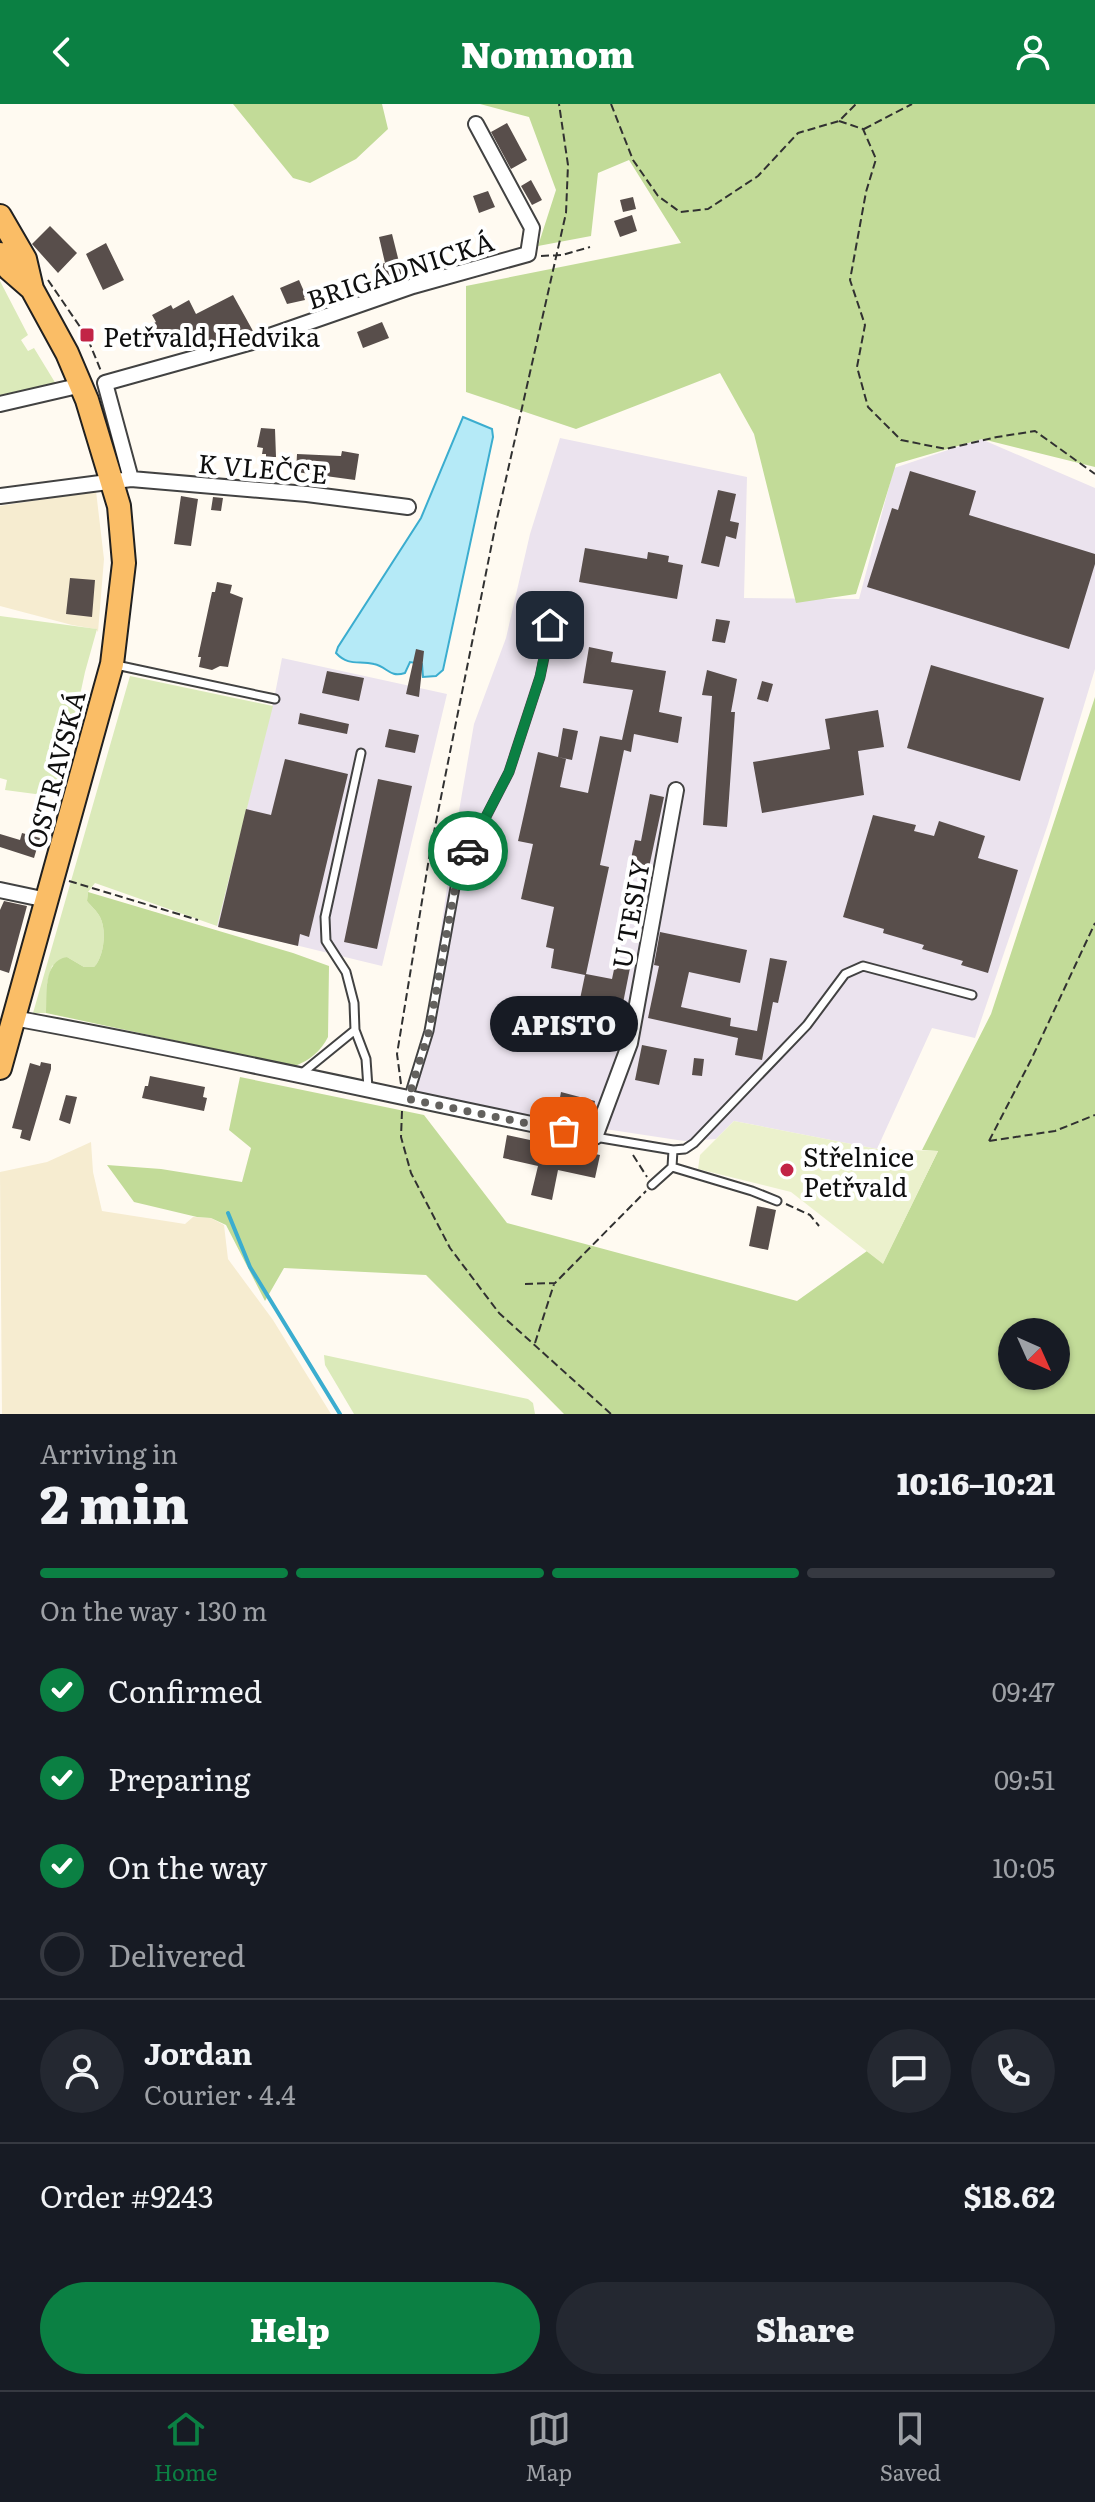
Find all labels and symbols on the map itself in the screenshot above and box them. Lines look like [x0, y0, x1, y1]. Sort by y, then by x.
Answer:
street label: BRIGÁDNICKÁ [302, 220, 498, 318]
place label: Petřvald,Hedvika [103, 316, 320, 355]
marker: Petřvald,Hedvika [78, 326, 96, 344]
street label: K VLEČCE [197, 442, 329, 492]
pin [516, 591, 584, 659]
street label: OSTRAVSKÁ [14, 686, 94, 852]
courier [428, 811, 508, 891]
street label: U TESLY [600, 856, 658, 971]
callout: APISTO [490, 995, 638, 1051]
pin [530, 1097, 598, 1165]
place label: Střelnice Petřvald [803, 1136, 914, 1205]
marker: Střelnice Petřvald [778, 1161, 796, 1179]
north arrow [998, 1318, 1070, 1390]

